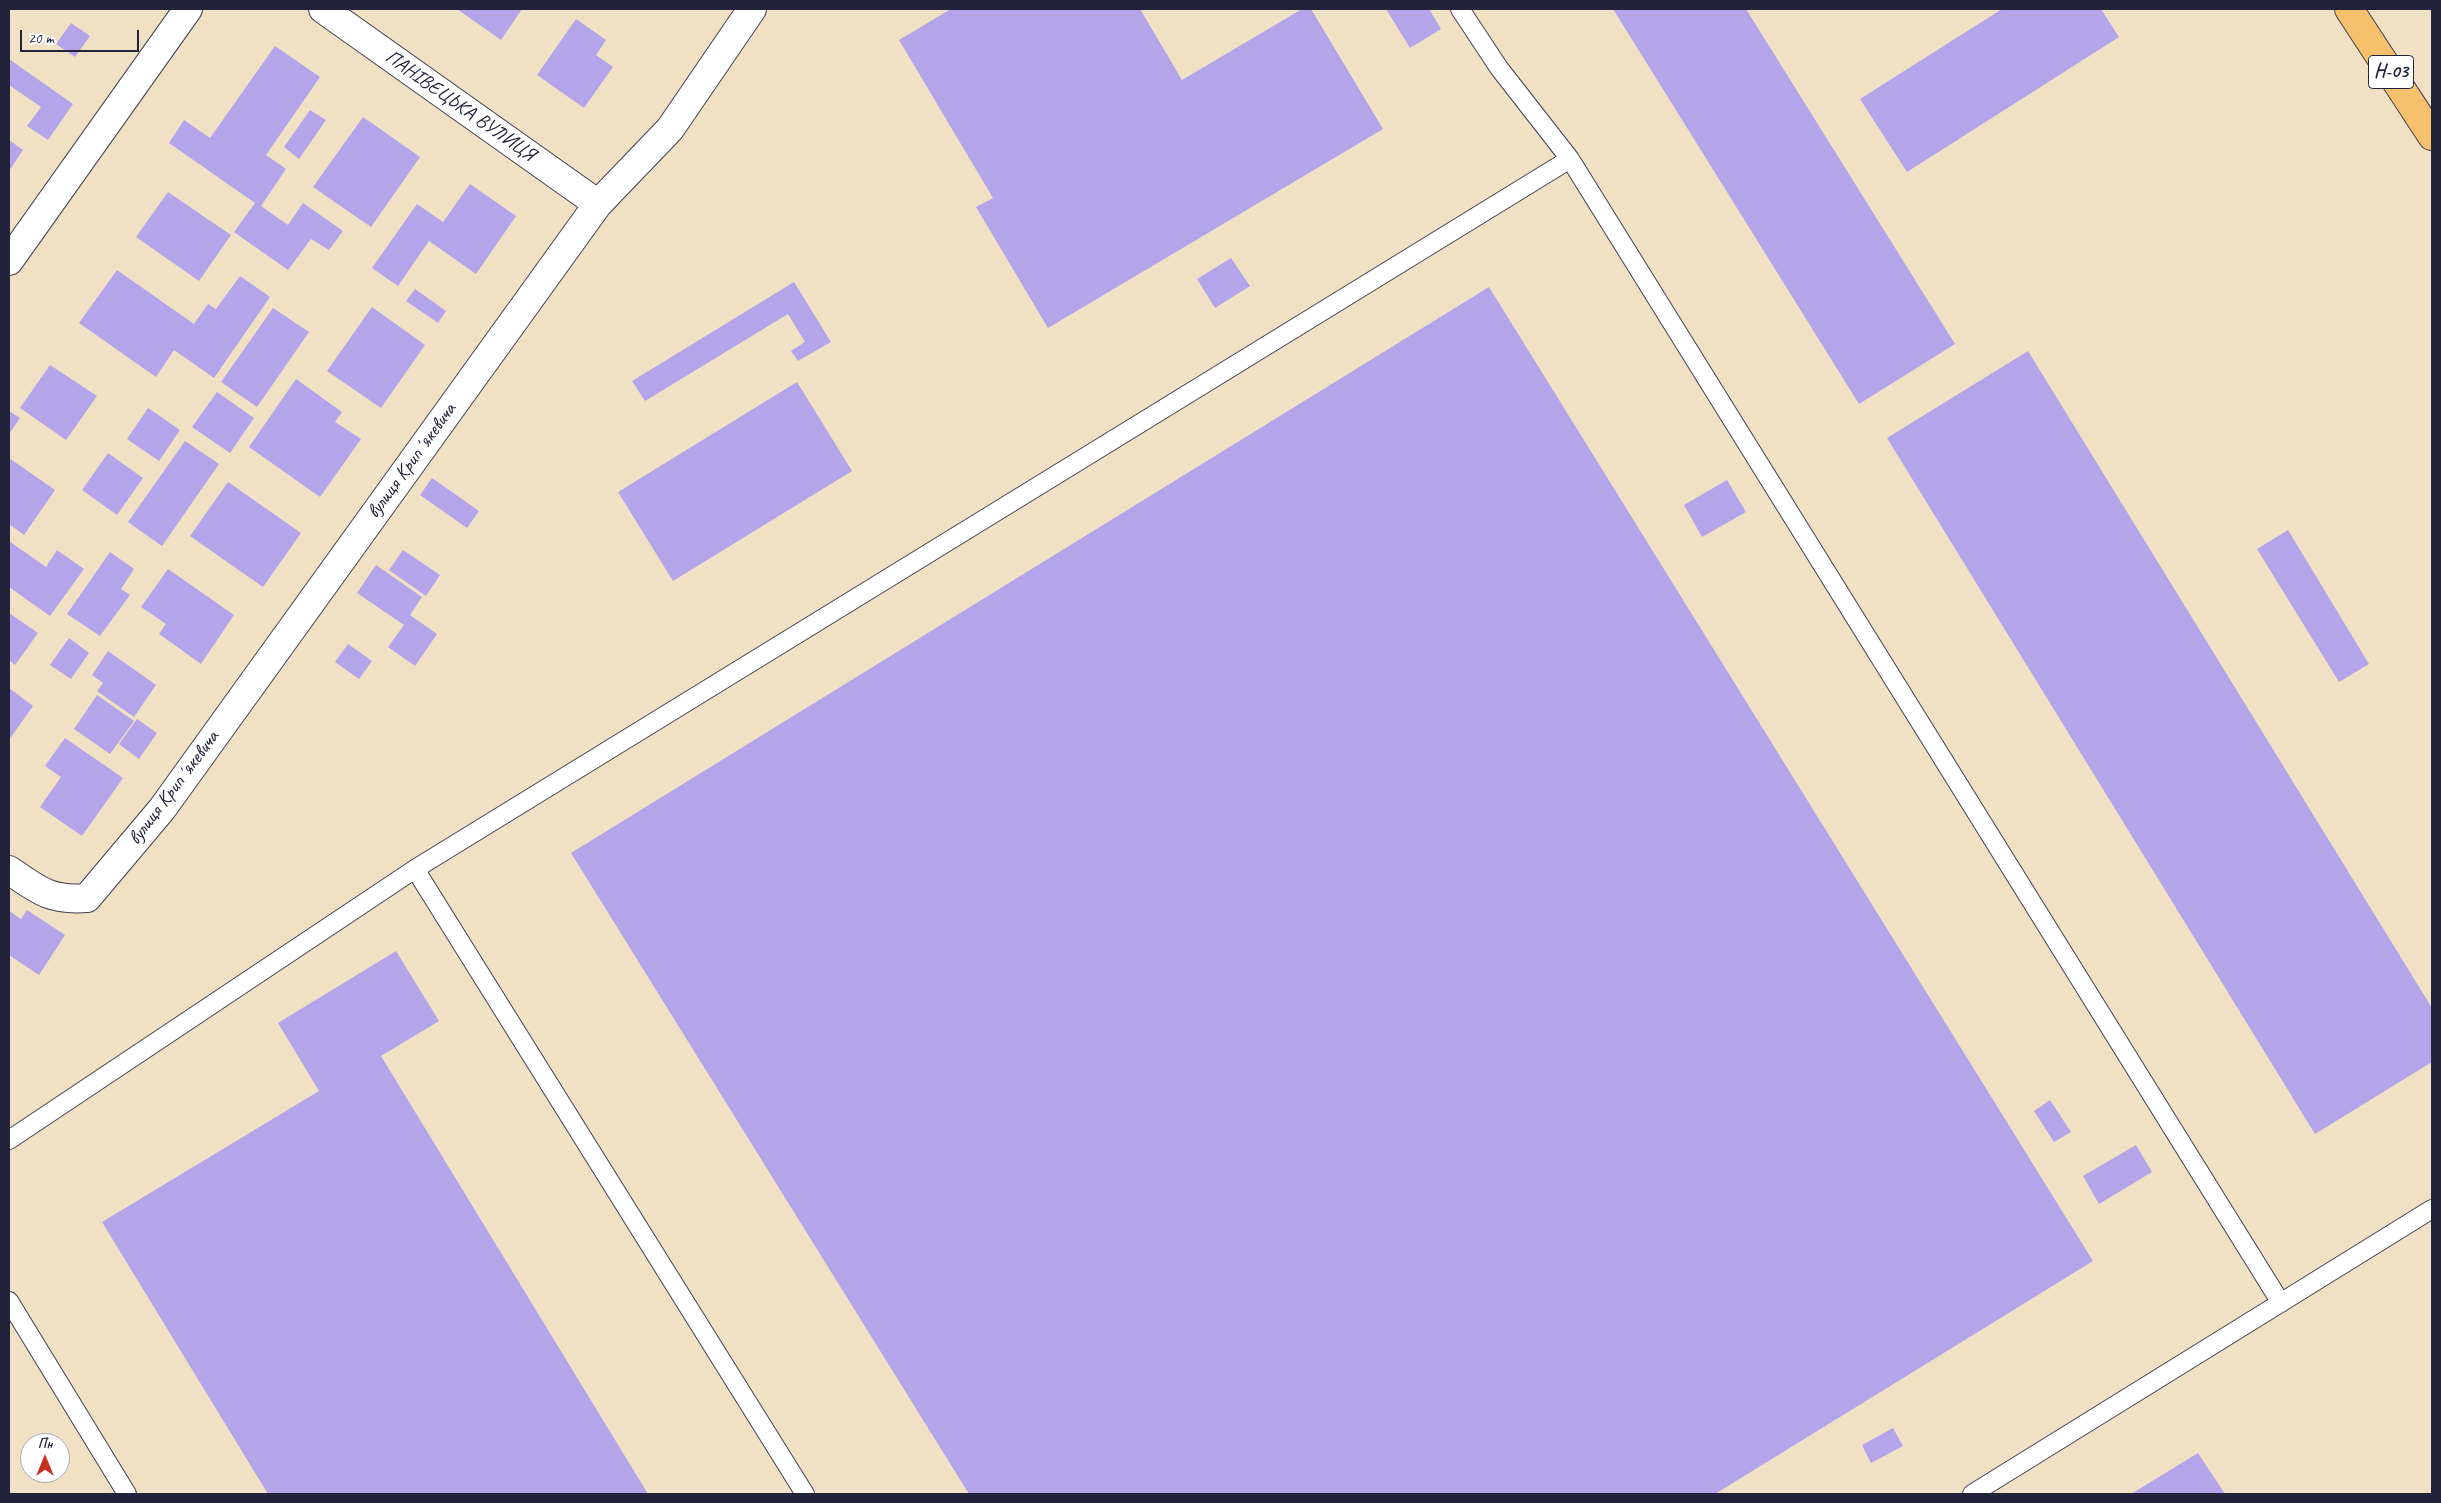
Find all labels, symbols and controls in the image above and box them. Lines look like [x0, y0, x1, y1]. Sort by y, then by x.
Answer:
scale bar [22, 20, 141, 52]
text: 20 m [28, 29, 54, 48]
street label: ПАНІВЕЦЬКА ВУЛИЦЯ [380, 45, 540, 167]
road number: Н-03 [2368, 56, 2414, 88]
street label: вулиця Крипʼякевича [362, 399, 462, 523]
street label: вулиця Крипʼякевича [123, 726, 225, 850]
north arrow [20, 1433, 70, 1483]
text: Пн [38, 1435, 52, 1452]

